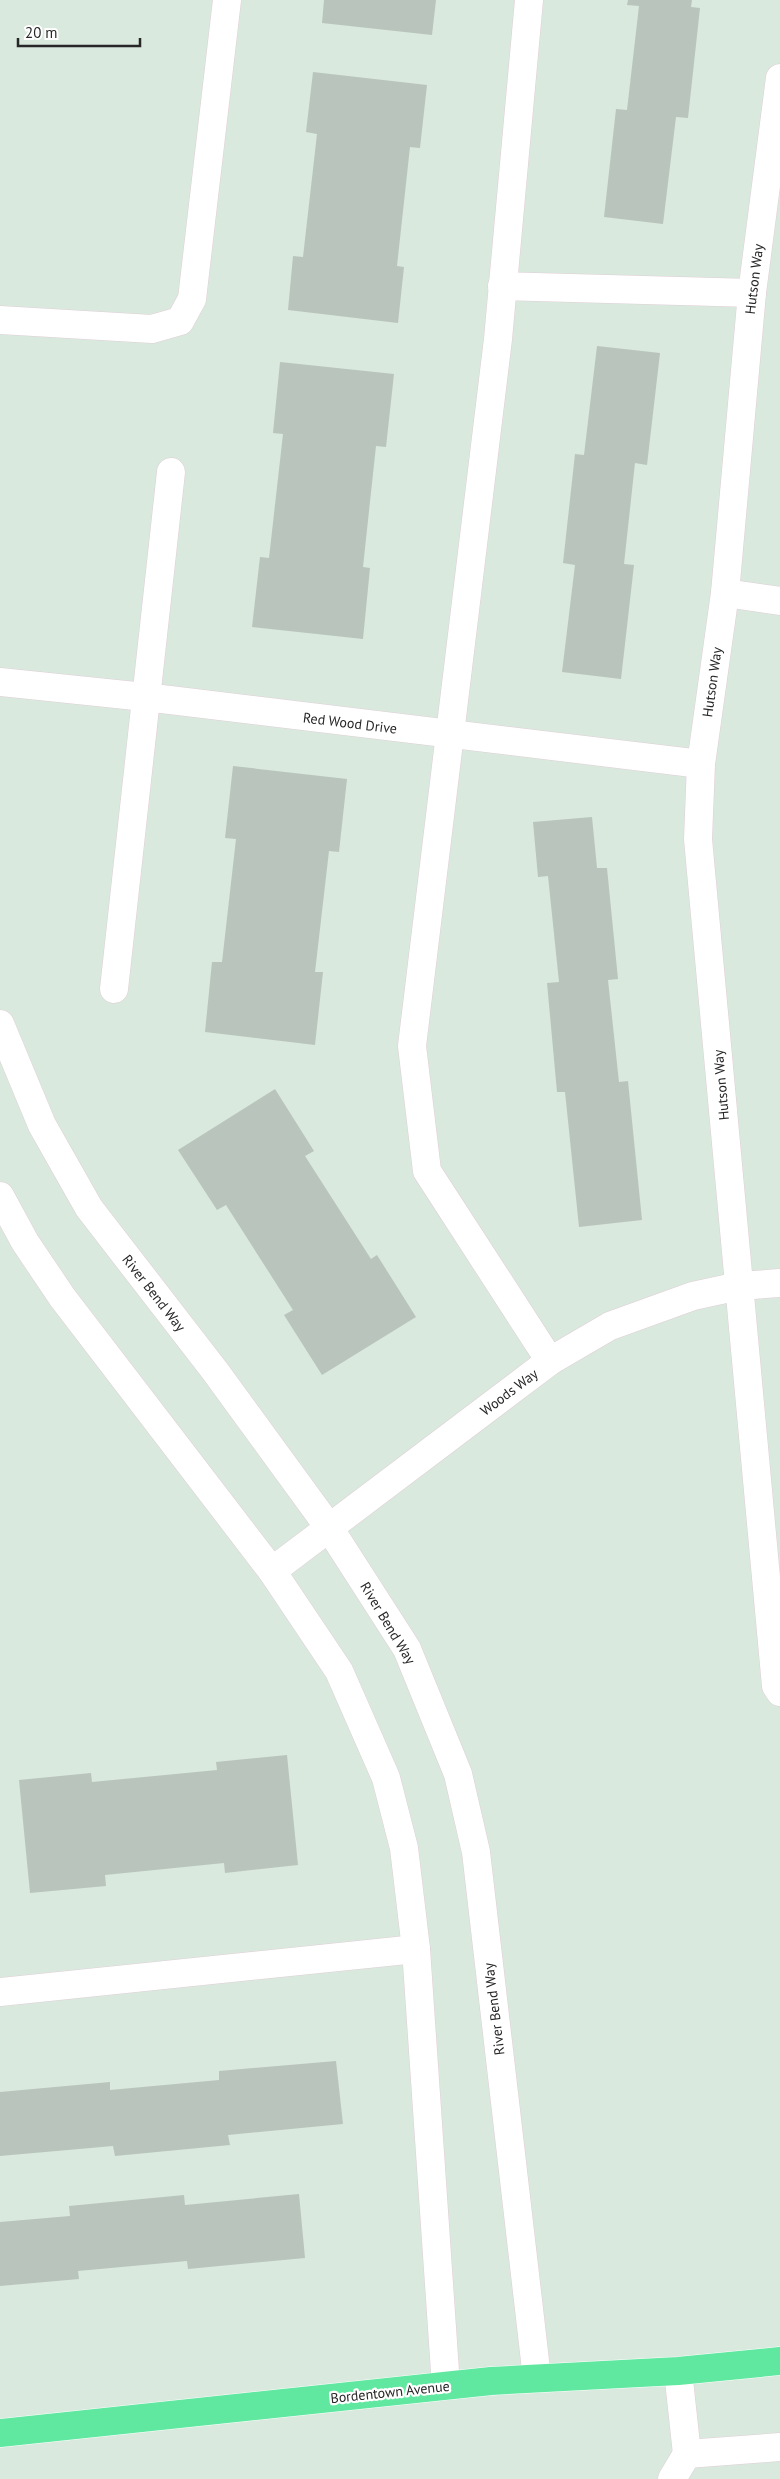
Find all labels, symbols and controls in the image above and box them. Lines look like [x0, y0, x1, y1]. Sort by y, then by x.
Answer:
scale bar [18, 15, 140, 47]
text: 20 m [25, 23, 58, 42]
street label: Hutson Way [741, 242, 767, 315]
street label: Hutson Way [698, 645, 726, 718]
street label: Red Wood Drive [302, 708, 398, 738]
street label: Hutson Way [709, 1049, 733, 1121]
street label: River Bend Way [118, 1251, 190, 1335]
street label: Woods Way [477, 1364, 542, 1419]
street label: River Bend Way [356, 1579, 420, 1668]
street label: River Bend Way [479, 1961, 509, 2056]
street label: Bordentown Avenue [330, 2377, 450, 2407]

